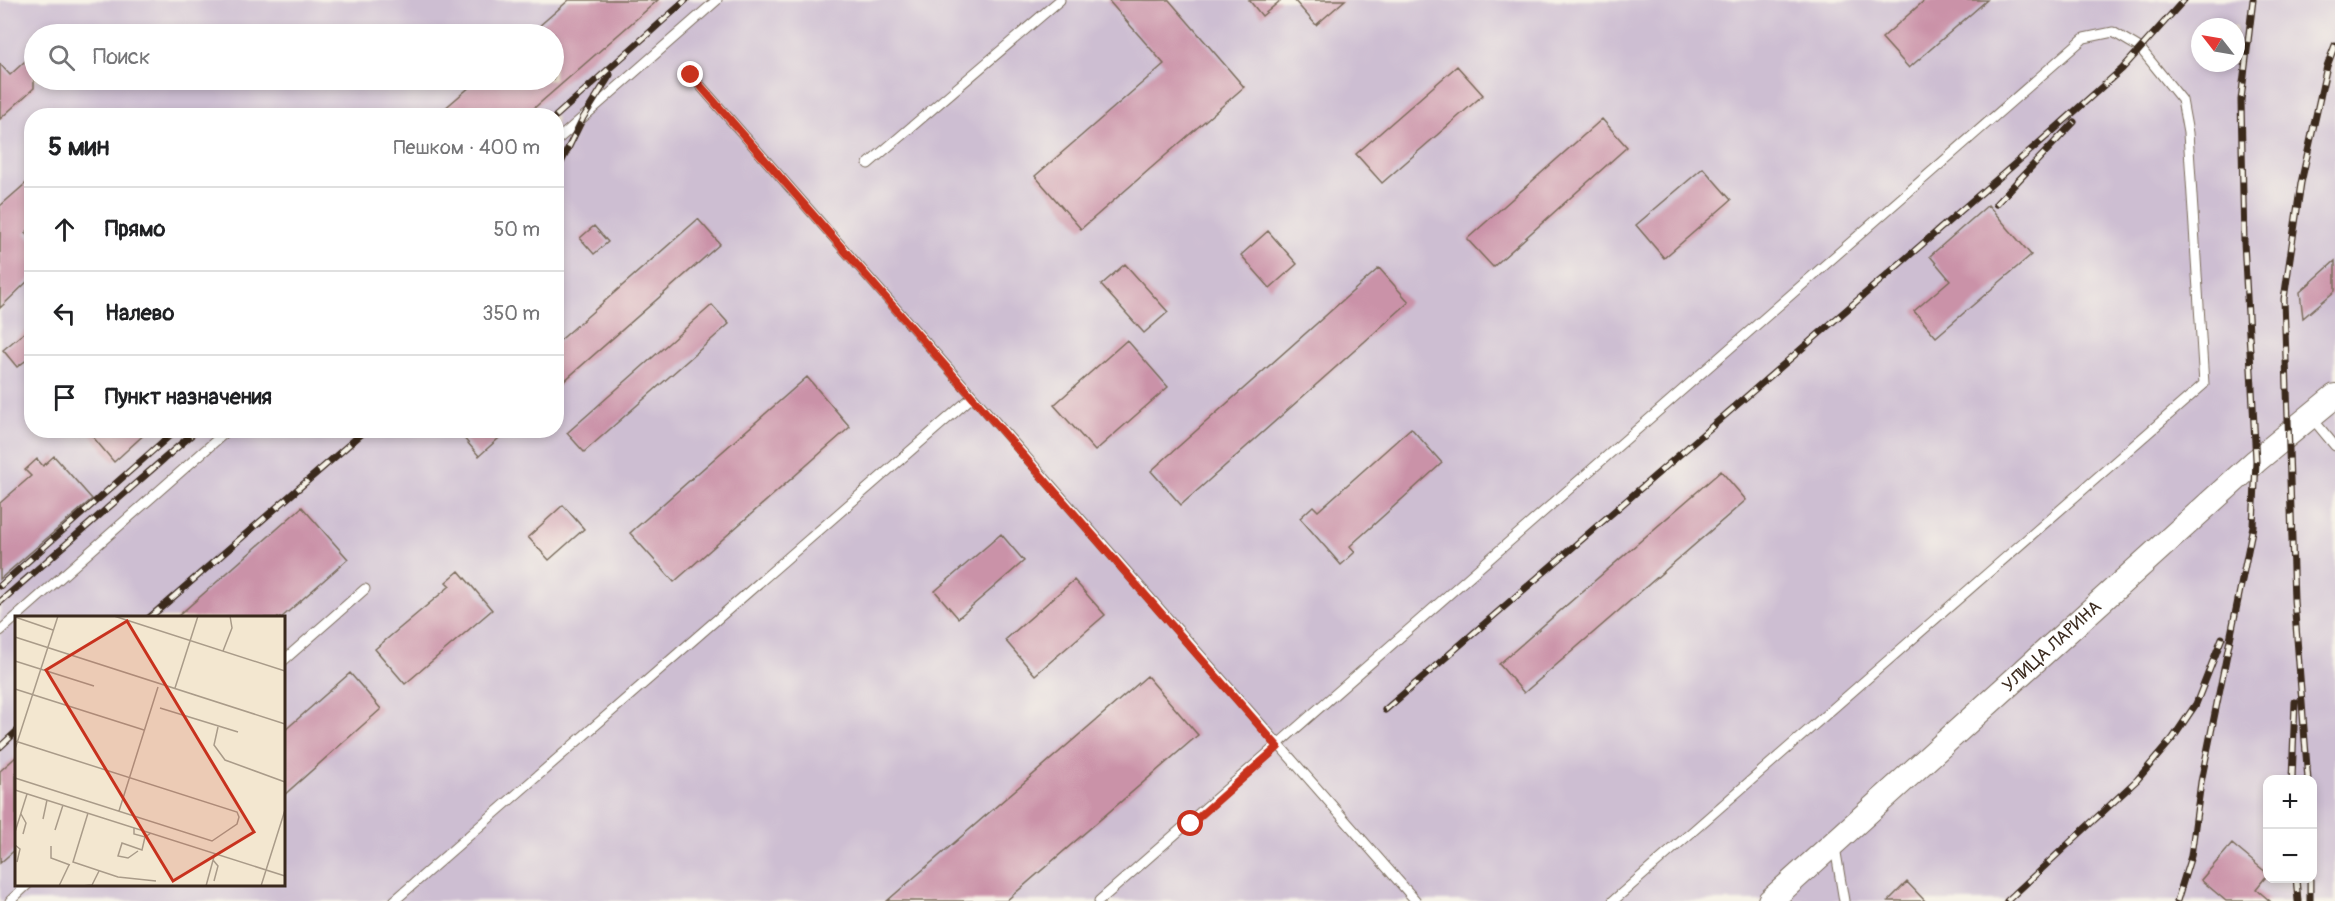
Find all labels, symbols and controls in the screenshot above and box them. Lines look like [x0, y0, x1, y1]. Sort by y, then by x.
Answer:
north arrow [2191, 18, 2245, 72]
search box [24, 24, 564, 90]
icon: search [45, 41, 78, 74]
text: Поиск [93, 43, 150, 71]
route end [677, 61, 703, 87]
text: 5 мин [48, 131, 109, 163]
text: Пешком · 400 m [394, 135, 540, 160]
icon: ahead [48, 213, 81, 246]
text: Прямо [105, 215, 165, 243]
text: 50 m [493, 217, 540, 242]
icon: left [48, 297, 81, 330]
text: Налево [105, 299, 174, 327]
text: 350 m [482, 301, 540, 326]
icon: arrive [48, 381, 81, 414]
text: Пункт назначения [105, 383, 272, 411]
street label: УЛИЦА ЛАРИНА [1997, 595, 2106, 697]
inset map [15, 616, 285, 886]
map controls [2263, 775, 2317, 883]
button: + [2263, 775, 2317, 829]
route start [1177, 810, 1203, 836]
button: − [2263, 829, 2317, 883]

